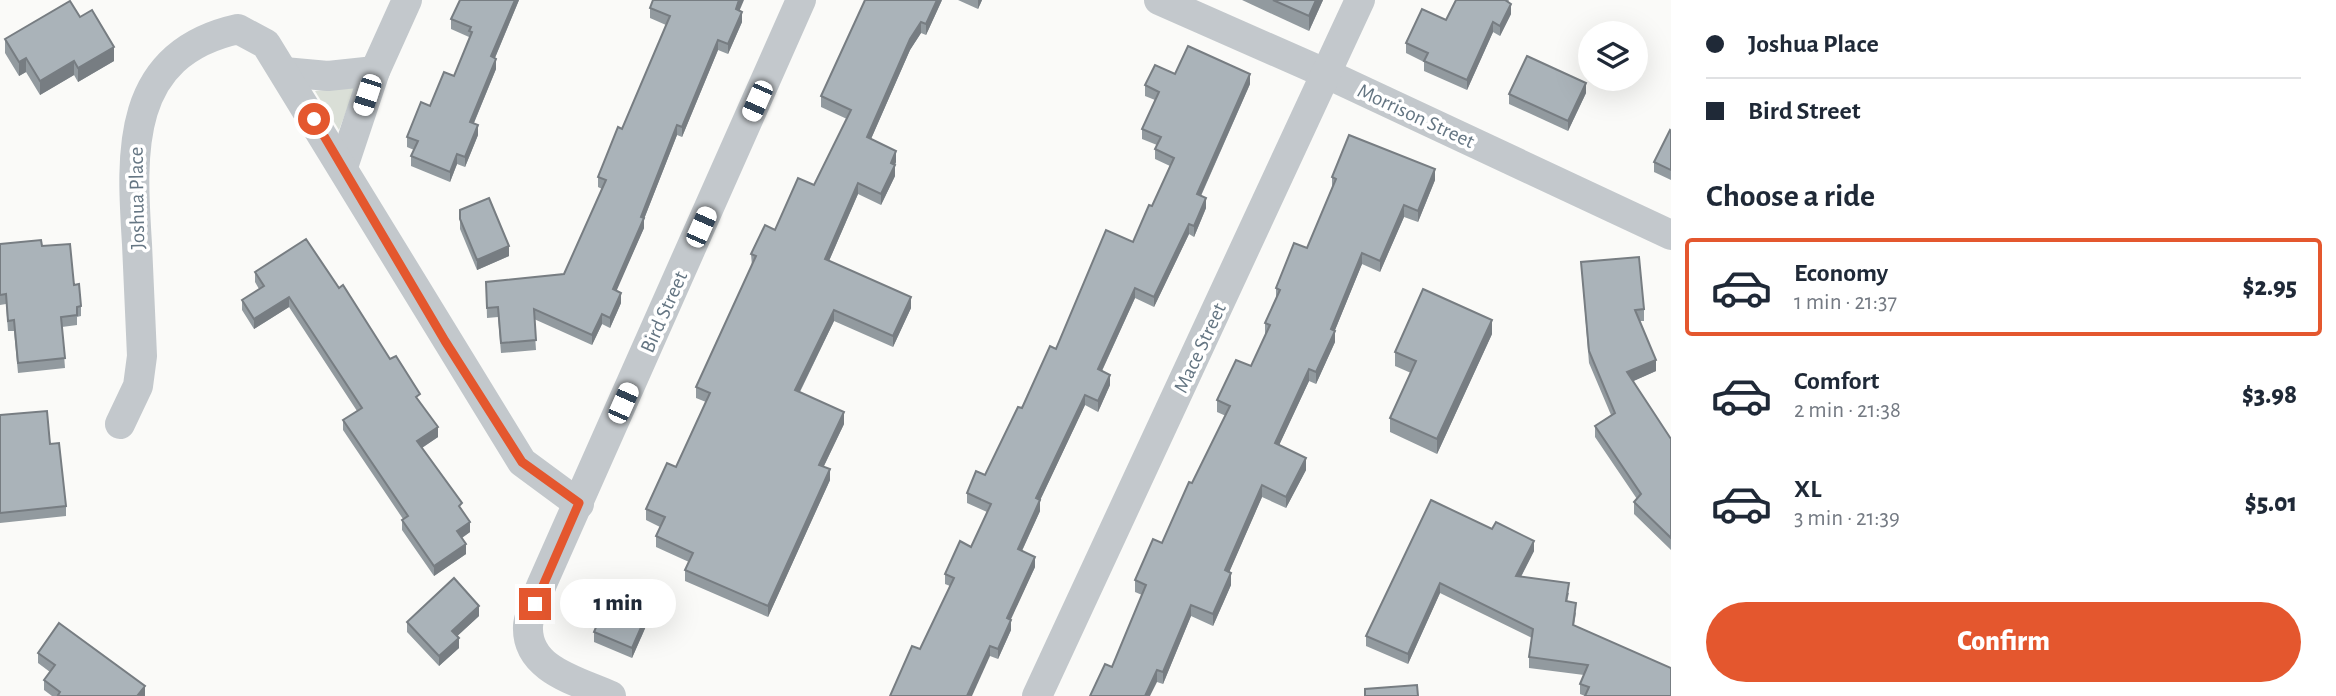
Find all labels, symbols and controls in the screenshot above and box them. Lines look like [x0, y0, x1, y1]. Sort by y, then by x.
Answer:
map controls [1578, 21, 1648, 91]
button: layers [1578, 21, 1648, 91]
text: Joshua Place [1748, 31, 1879, 57]
car [351, 72, 384, 118]
car [739, 78, 776, 124]
street label: Morrison Street [1354, 80, 1478, 152]
text: Bird Street [1748, 98, 1861, 124]
route start [298, 103, 330, 135]
street label: Joshua Place [126, 147, 148, 249]
text: Choose a ride [1706, 180, 1875, 212]
car [683, 204, 720, 250]
icon: car [1710, 256, 1773, 319]
text: Economy [1794, 260, 1888, 286]
street label: Bird Street [637, 268, 691, 356]
text: $2.95 [2243, 274, 2297, 300]
text: 1 min · 21:37 [1794, 291, 1897, 314]
street label: Mace Street [1170, 299, 1230, 396]
icon: car [1710, 364, 1773, 427]
text: Comfort [1794, 368, 1879, 394]
car [605, 380, 642, 426]
text: $3.98 [2242, 382, 2297, 408]
text: 2 min · 21:38 [1794, 399, 1901, 422]
icon: car [1710, 472, 1773, 535]
text: XL [1794, 476, 1821, 502]
text: $5.01 [2245, 490, 2297, 516]
text: 3 min · 21:39 [1794, 507, 1900, 530]
callout: 1 min [560, 580, 675, 628]
route end [519, 588, 551, 620]
text: 1 min [594, 592, 642, 615]
button: Confirm [1706, 602, 2301, 682]

